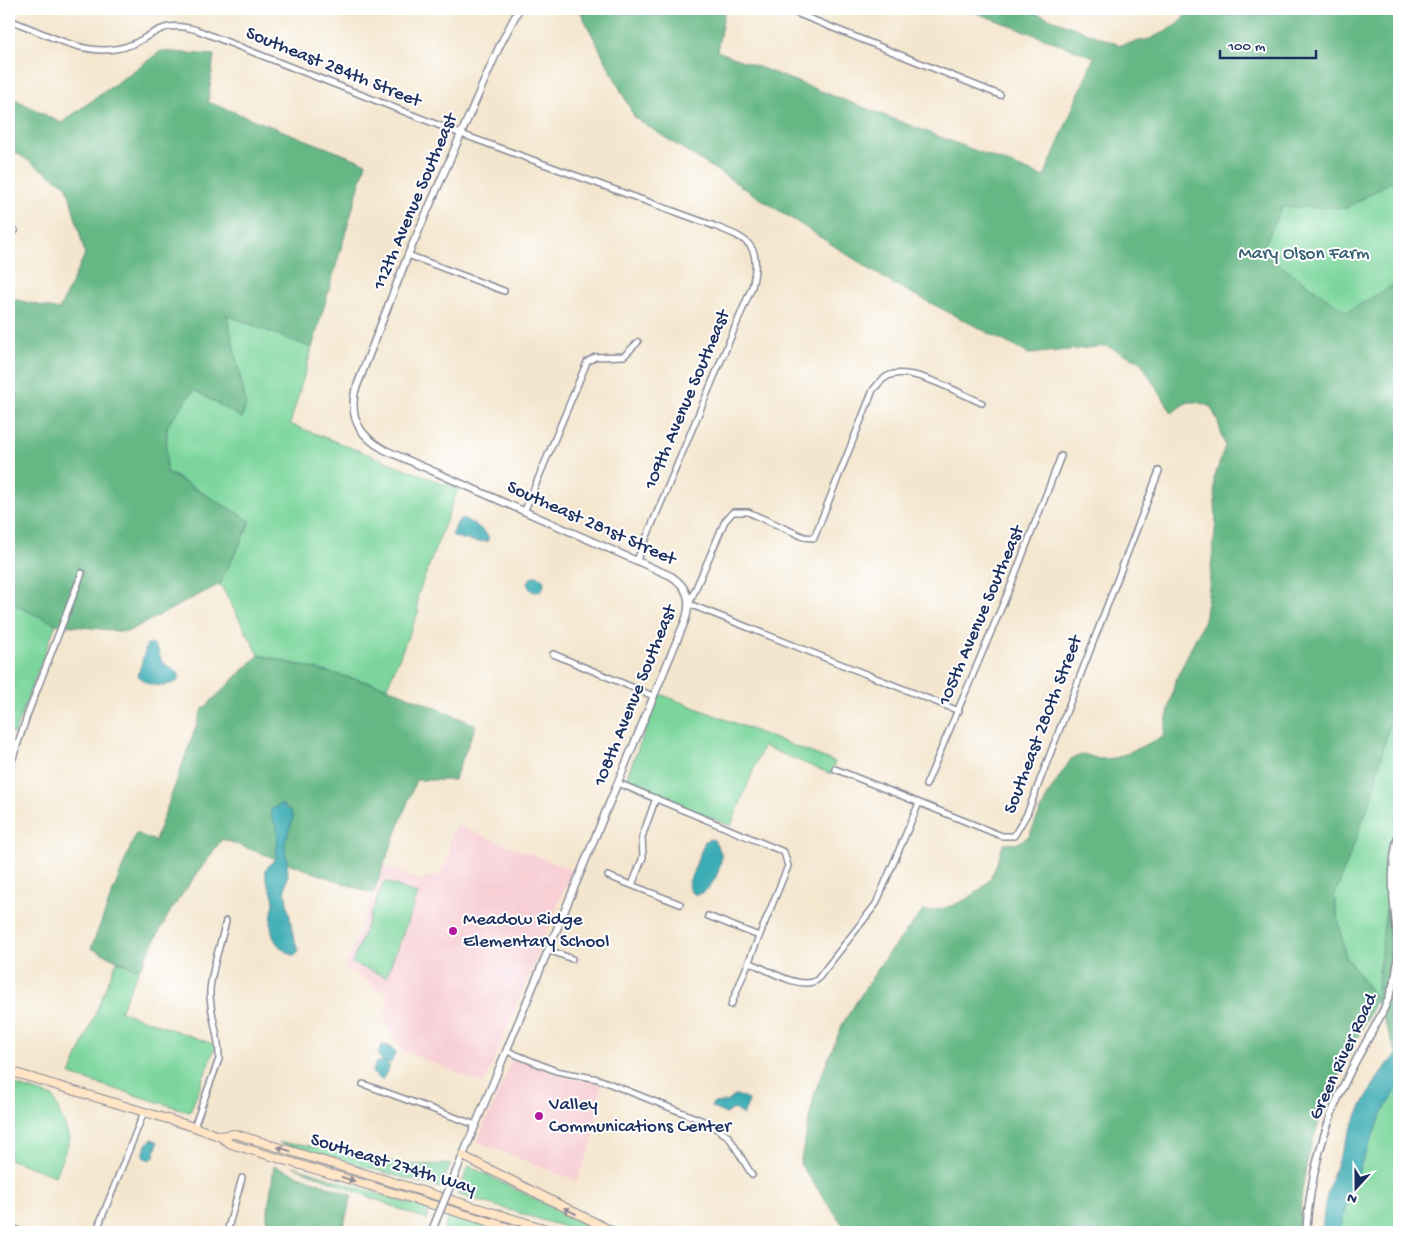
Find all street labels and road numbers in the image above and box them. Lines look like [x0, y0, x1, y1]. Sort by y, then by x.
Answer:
street label: Southeast 284th Street [242, 22, 426, 115]
street label: 112th Avenue Southeast [368, 108, 464, 295]
street label: 109th Avenue Southeast [639, 305, 737, 494]
street label: Southeast 281st Street [503, 476, 681, 573]
street label: 105th Avenue Southeast [933, 521, 1031, 710]
street label: 108th Avenue Southeast [589, 600, 684, 791]
street label: Southeast 280th Street [999, 631, 1089, 817]
street label: Green River Road [1305, 988, 1384, 1124]
street label: Southeast 274th Way [307, 1129, 479, 1201]

